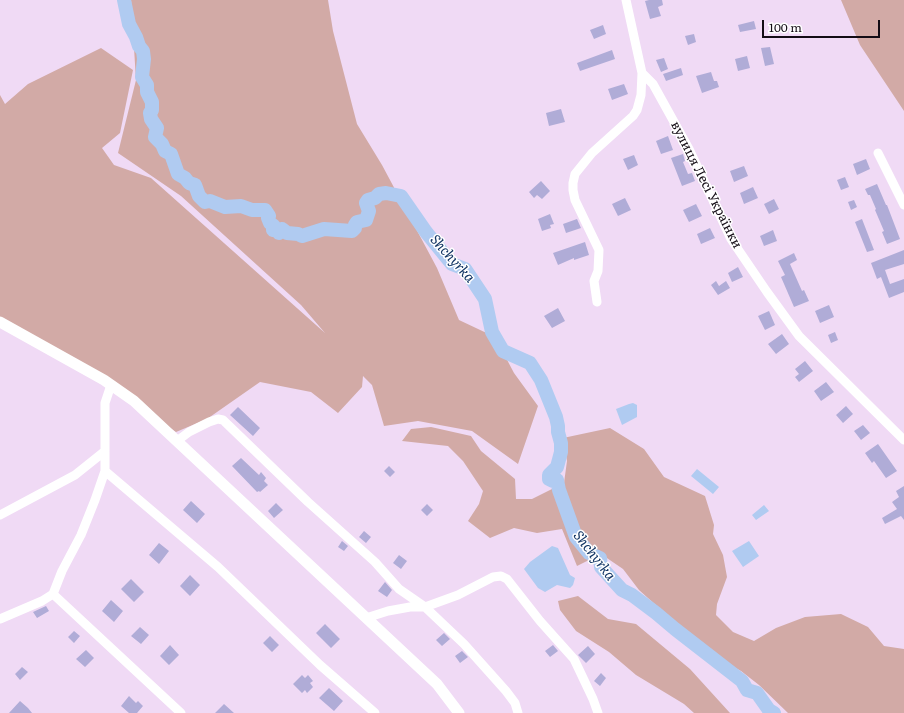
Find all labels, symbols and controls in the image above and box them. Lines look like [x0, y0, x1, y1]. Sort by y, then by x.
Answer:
scale bar [764, 12, 882, 38]
text: 100 m [769, 18, 802, 36]
street label: вулиця Лесі Українки [667, 119, 745, 251]
water label: Shchyrka [426, 232, 478, 286]
water label: Shchyrka [569, 528, 619, 584]

